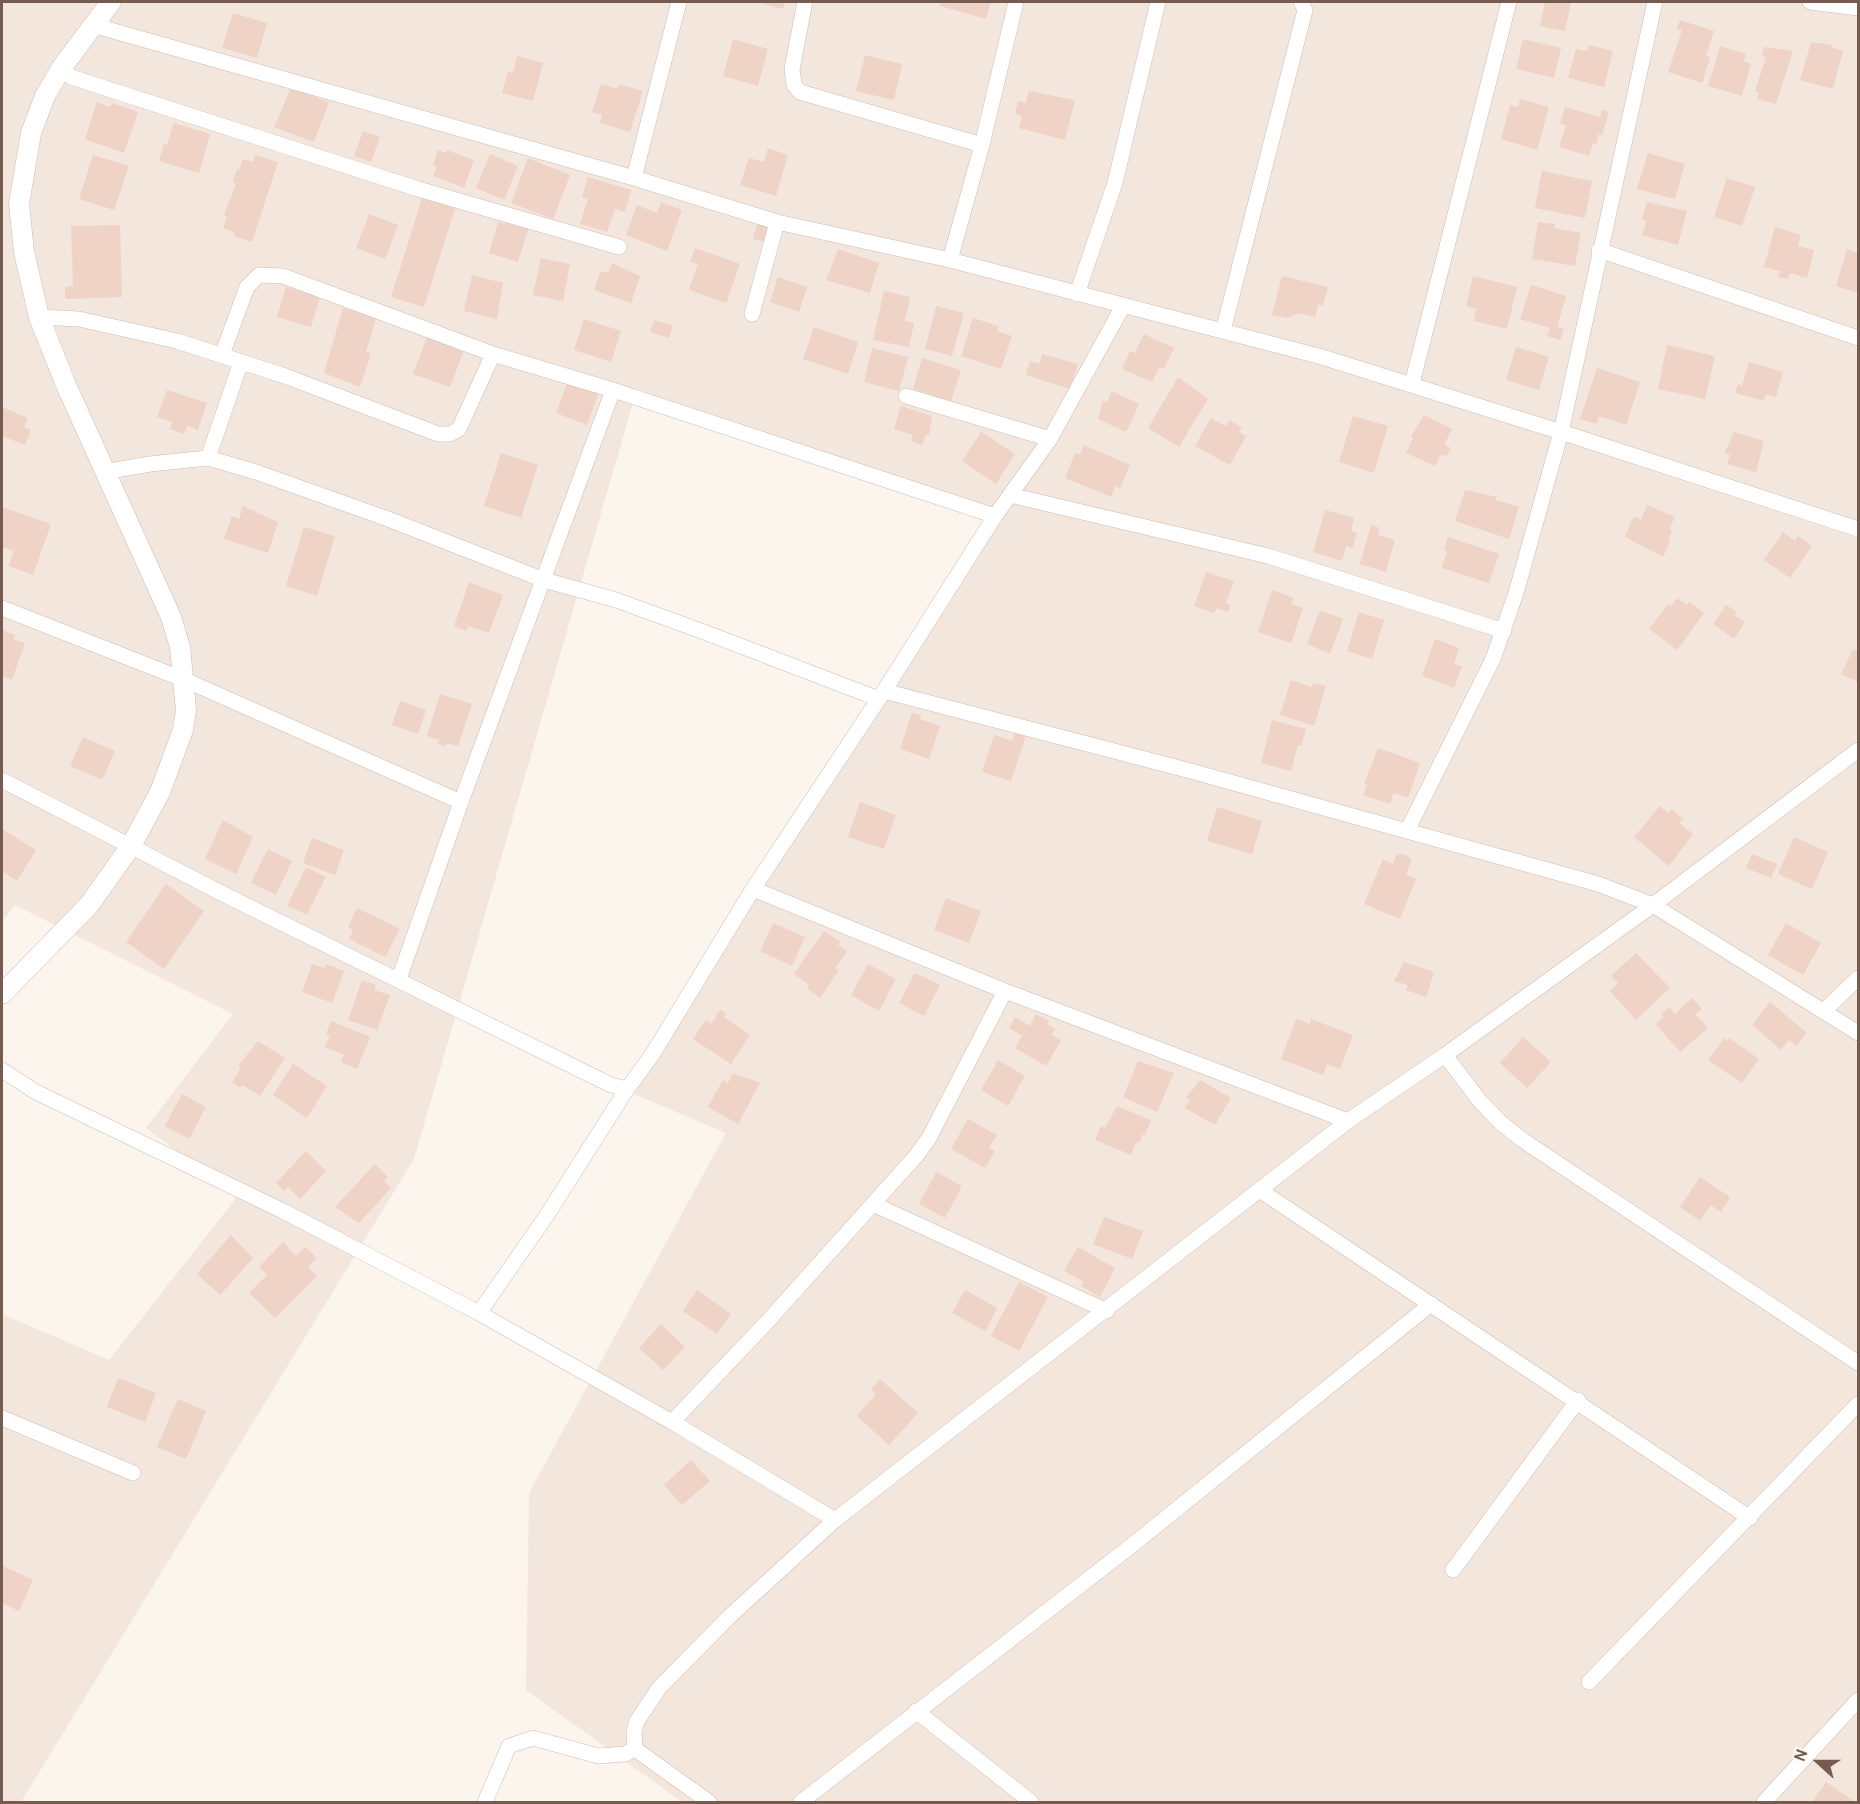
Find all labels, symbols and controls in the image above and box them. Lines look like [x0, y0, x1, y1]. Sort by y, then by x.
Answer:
north arrow [1788, 1732, 1848, 1792]
text: N [1790, 1747, 1812, 1764]

